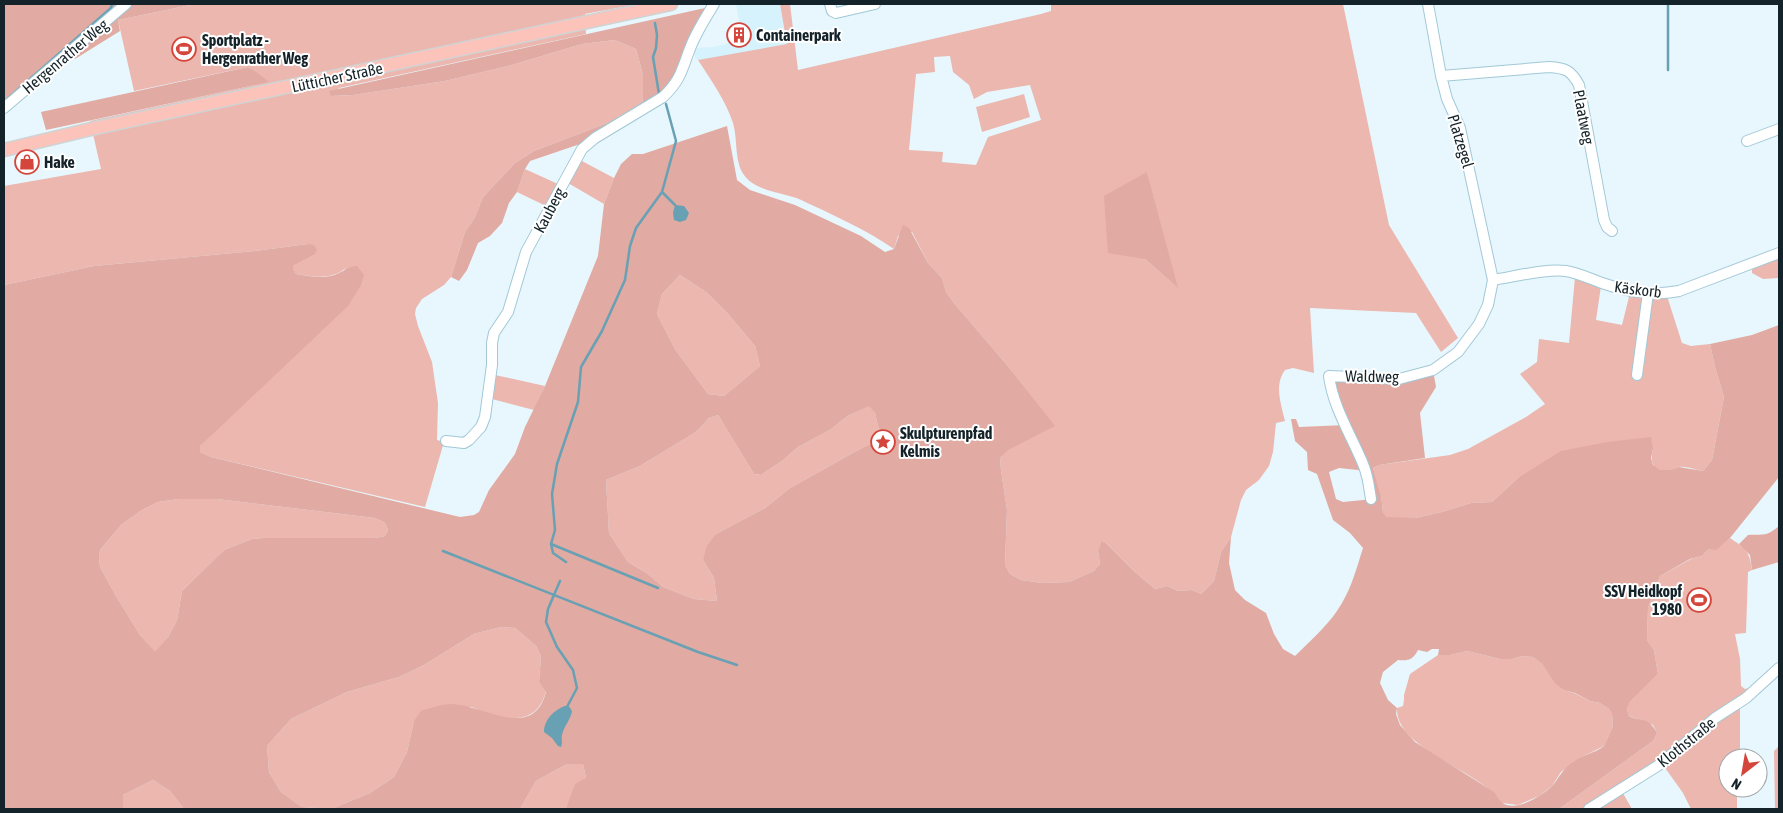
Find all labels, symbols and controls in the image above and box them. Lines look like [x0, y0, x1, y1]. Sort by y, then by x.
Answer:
street label: Hergenrather Weg [19, 15, 112, 98]
building icon: Containerpark [726, 22, 752, 48]
place label: Containerpark [756, 26, 842, 44]
place label: Sportplatz - Hergenrather Weg [202, 31, 308, 67]
sports icon: Sportplatz - Hergenrather Weg [171, 36, 197, 62]
street label: Lütticher Straße [290, 59, 384, 95]
street label: Plaatweg [1569, 88, 1598, 146]
street label: Platzegel [1443, 112, 1478, 171]
shop icon: Hake [14, 149, 40, 175]
place label: Hake [44, 153, 75, 171]
street label: Kauberg [530, 184, 569, 236]
street label: Käskorb [1614, 277, 1662, 301]
street label: Waldweg [1345, 367, 1399, 386]
place label: Skulpturenpfad Kelmis [900, 424, 993, 460]
place icon: Skulpturenpfad Kelmis [870, 429, 896, 455]
place label: SSV Heidkopf 1980 [1604, 582, 1683, 618]
sports icon: SSV Heidkopf 1980 [1686, 587, 1712, 613]
street label: Klothstraße [1654, 713, 1718, 771]
north arrow [1718, 748, 1768, 798]
text: N [1729, 775, 1744, 793]

